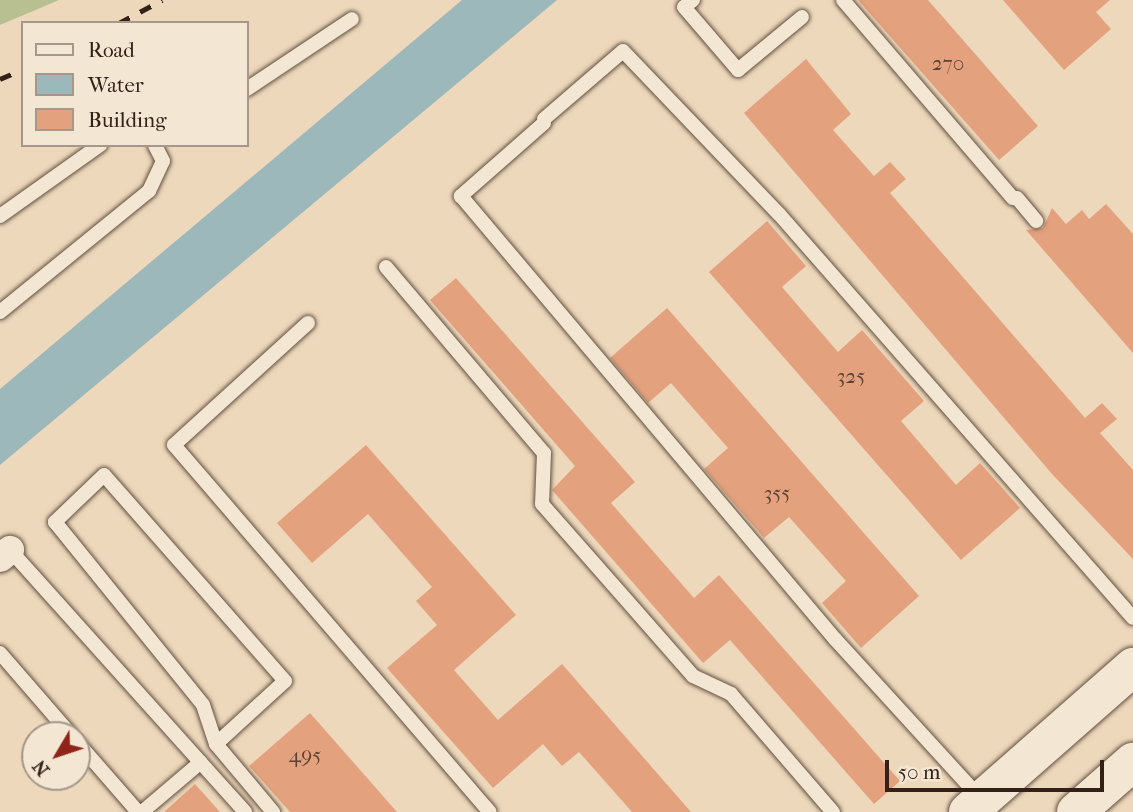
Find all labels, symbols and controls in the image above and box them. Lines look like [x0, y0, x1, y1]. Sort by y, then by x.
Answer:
legend [21, 21, 248, 147]
text: Road [88, 38, 135, 62]
house number: 270 [932, 50, 964, 76]
text: Water [88, 73, 144, 97]
text: Building [88, 108, 166, 132]
house number: 325 [837, 363, 865, 389]
house number: 355 [764, 480, 790, 506]
north arrow [21, 721, 91, 791]
house number: 495 [289, 742, 321, 768]
scale bar [888, 746, 1107, 790]
text: N [28, 755, 54, 780]
text: 50 m [898, 760, 941, 784]

